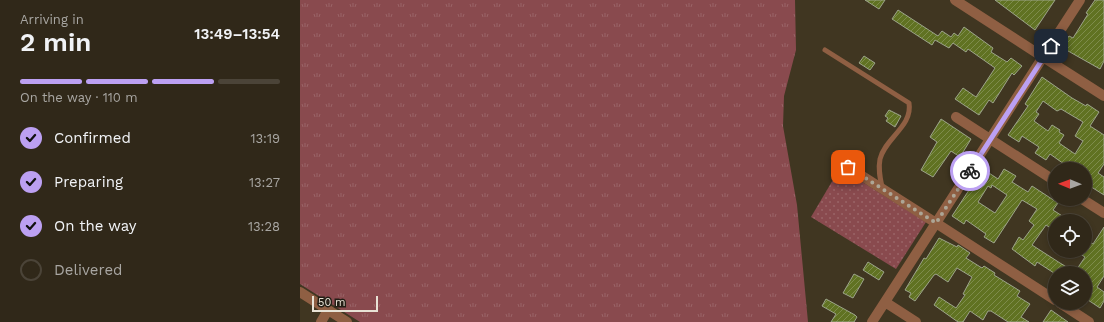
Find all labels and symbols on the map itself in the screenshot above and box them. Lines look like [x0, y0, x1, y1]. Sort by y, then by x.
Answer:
pin [1034, 29, 1068, 63]
pin [831, 150, 865, 184]
courier [950, 151, 990, 191]
north arrow [1048, 162, 1092, 206]
scale bar [312, 294, 378, 313]

